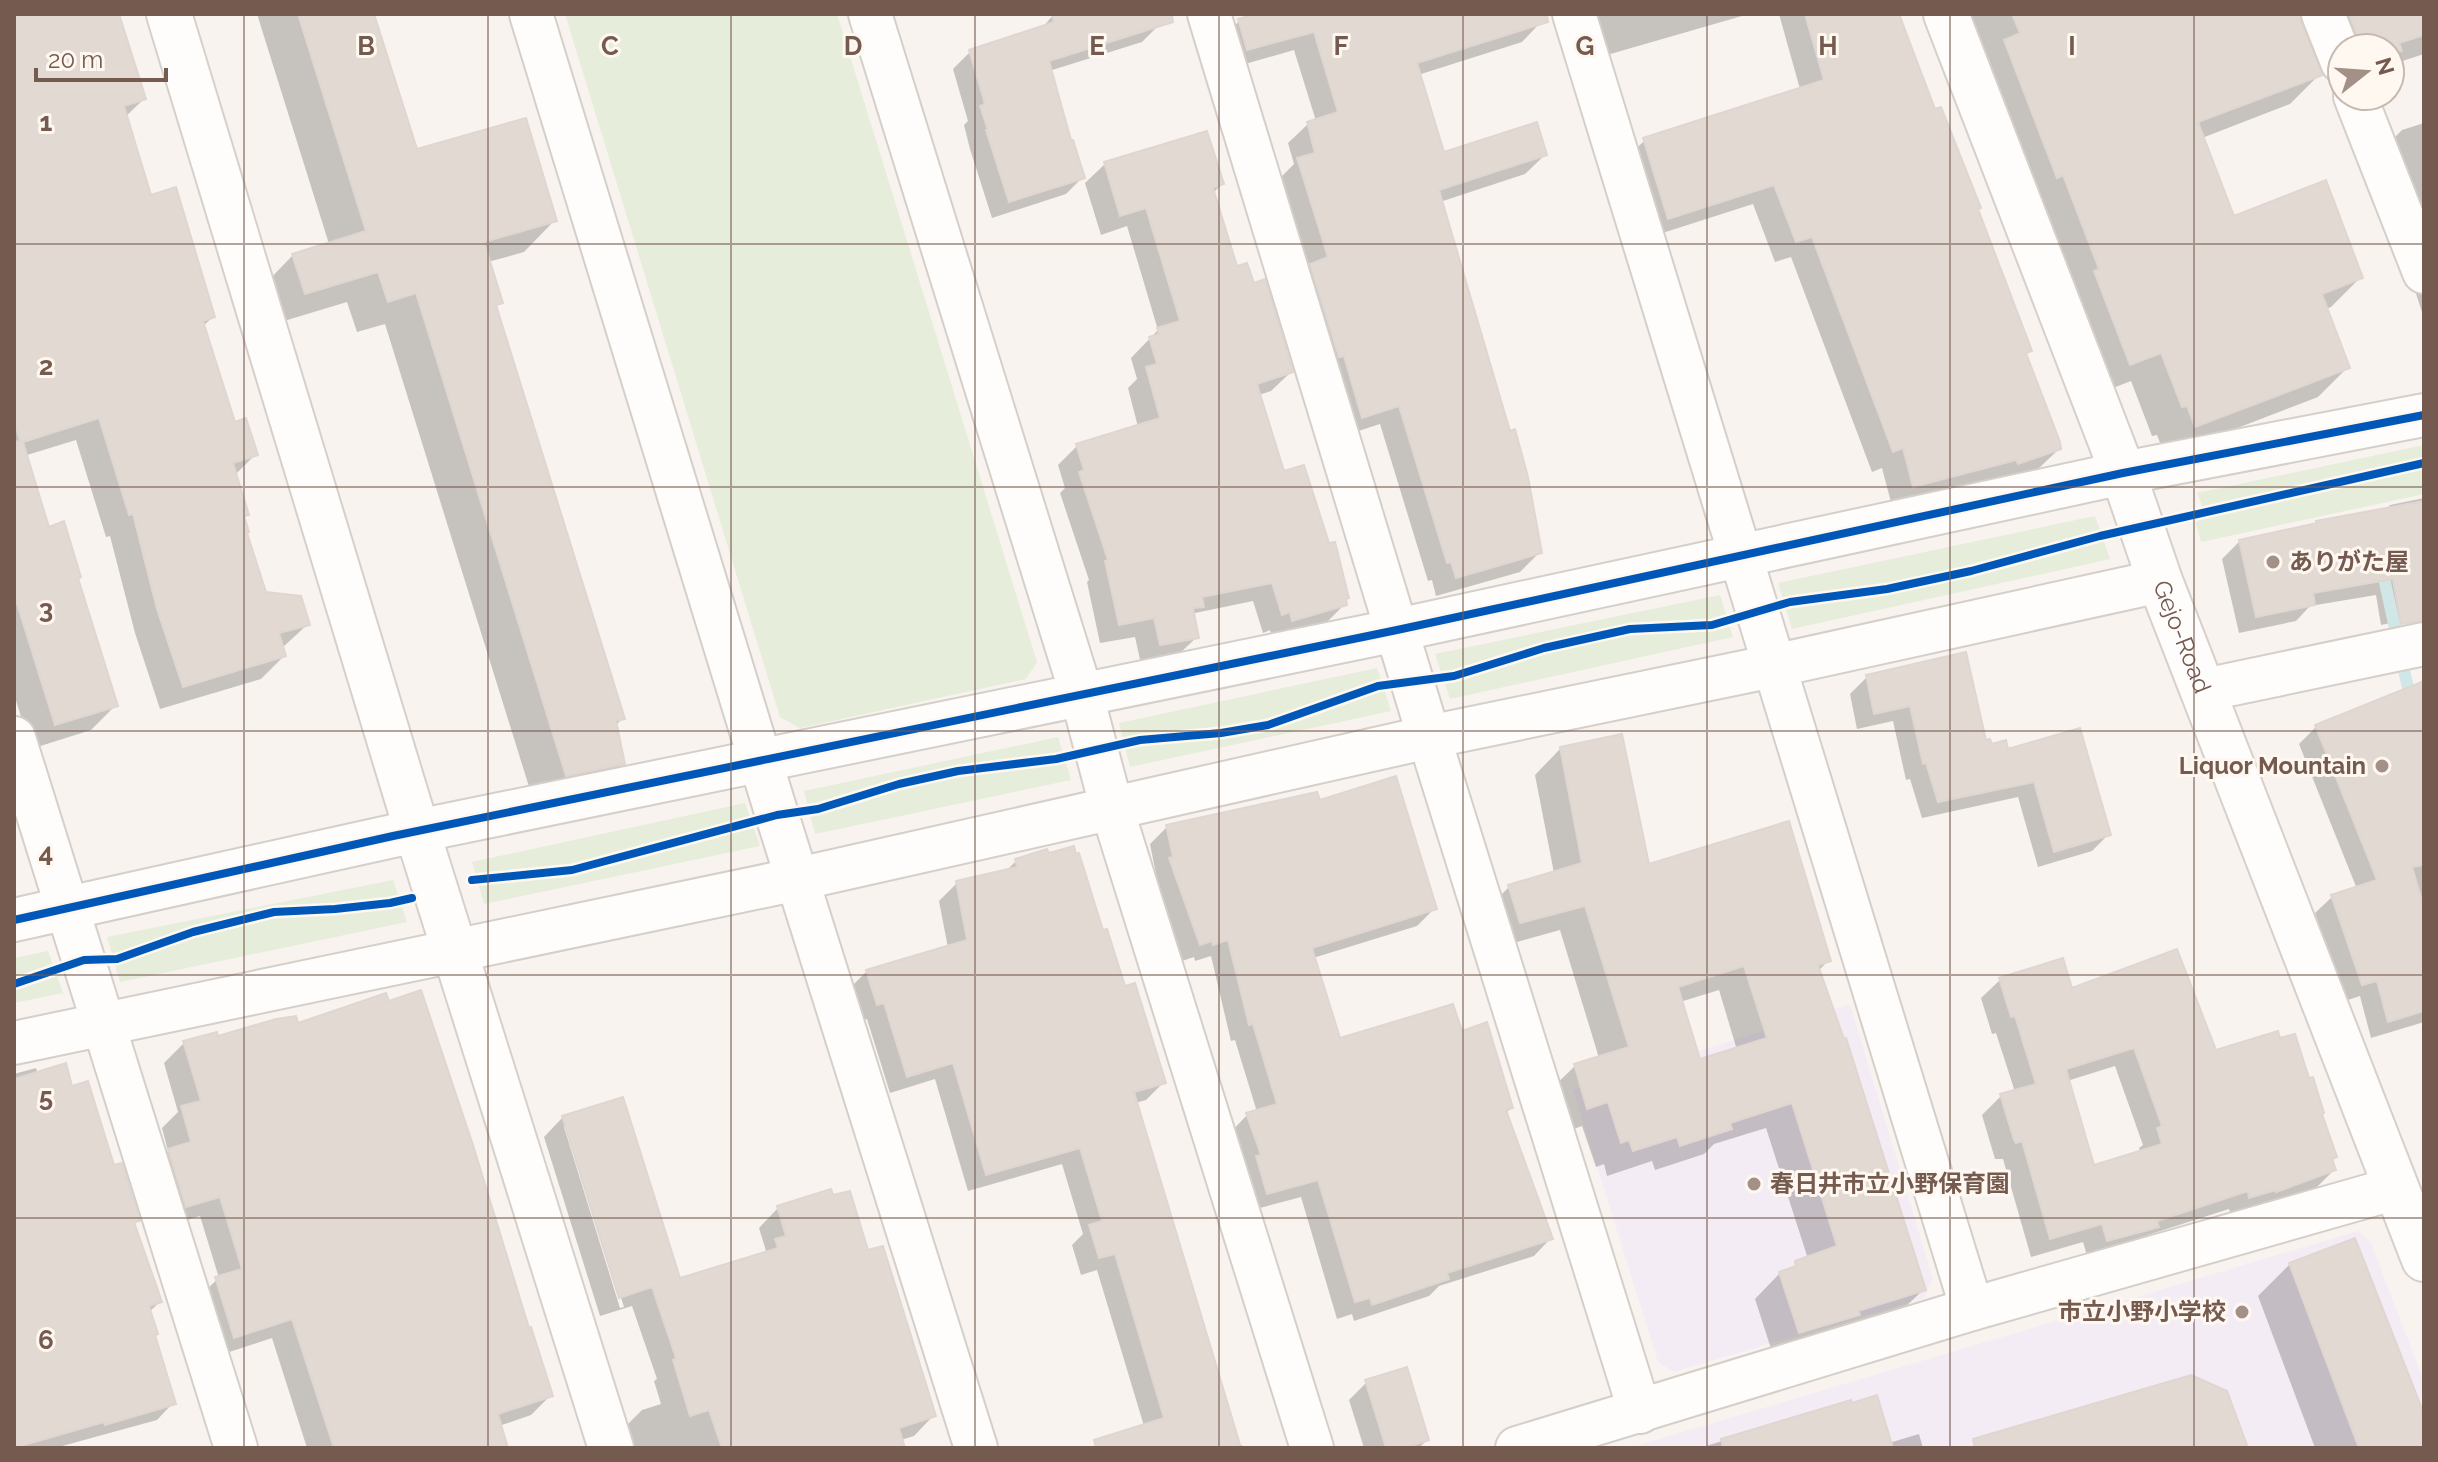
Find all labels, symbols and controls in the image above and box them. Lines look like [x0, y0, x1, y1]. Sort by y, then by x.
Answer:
text: B [357, 31, 375, 61]
text: C [601, 31, 619, 61]
text: D [844, 31, 862, 61]
text: E [1089, 31, 1105, 61]
text: F [1334, 31, 1349, 61]
text: G [1576, 31, 1594, 61]
text: H [1818, 31, 1838, 61]
text: I [2068, 31, 2076, 61]
scale bar [36, 32, 166, 82]
north arrow [2326, 32, 2406, 112]
text: 20 m [48, 45, 103, 74]
text: N [2370, 54, 2400, 78]
text: 1 [40, 107, 53, 137]
text: 2 [39, 351, 53, 381]
place label: ありがた屋 [2289, 547, 2409, 576]
marker: ありがた屋 [2264, 553, 2282, 571]
street label: Gejo-Road [2147, 576, 2217, 697]
text: 3 [39, 594, 53, 624]
place label: Liquor Mountain [2179, 751, 2366, 780]
marker: Liquor Mountain [2373, 757, 2391, 775]
text: 4 [39, 838, 53, 868]
text: 5 [39, 1082, 53, 1112]
place label: 春日井市立小野保育園 [1770, 1169, 2010, 1198]
marker: 春日井市立小野保育園 [1745, 1175, 1763, 1193]
place label: 市立小野小学校 [2058, 1297, 2226, 1326]
marker: 市立小野小学校 [2233, 1303, 2251, 1321]
text: 6 [38, 1325, 54, 1355]

